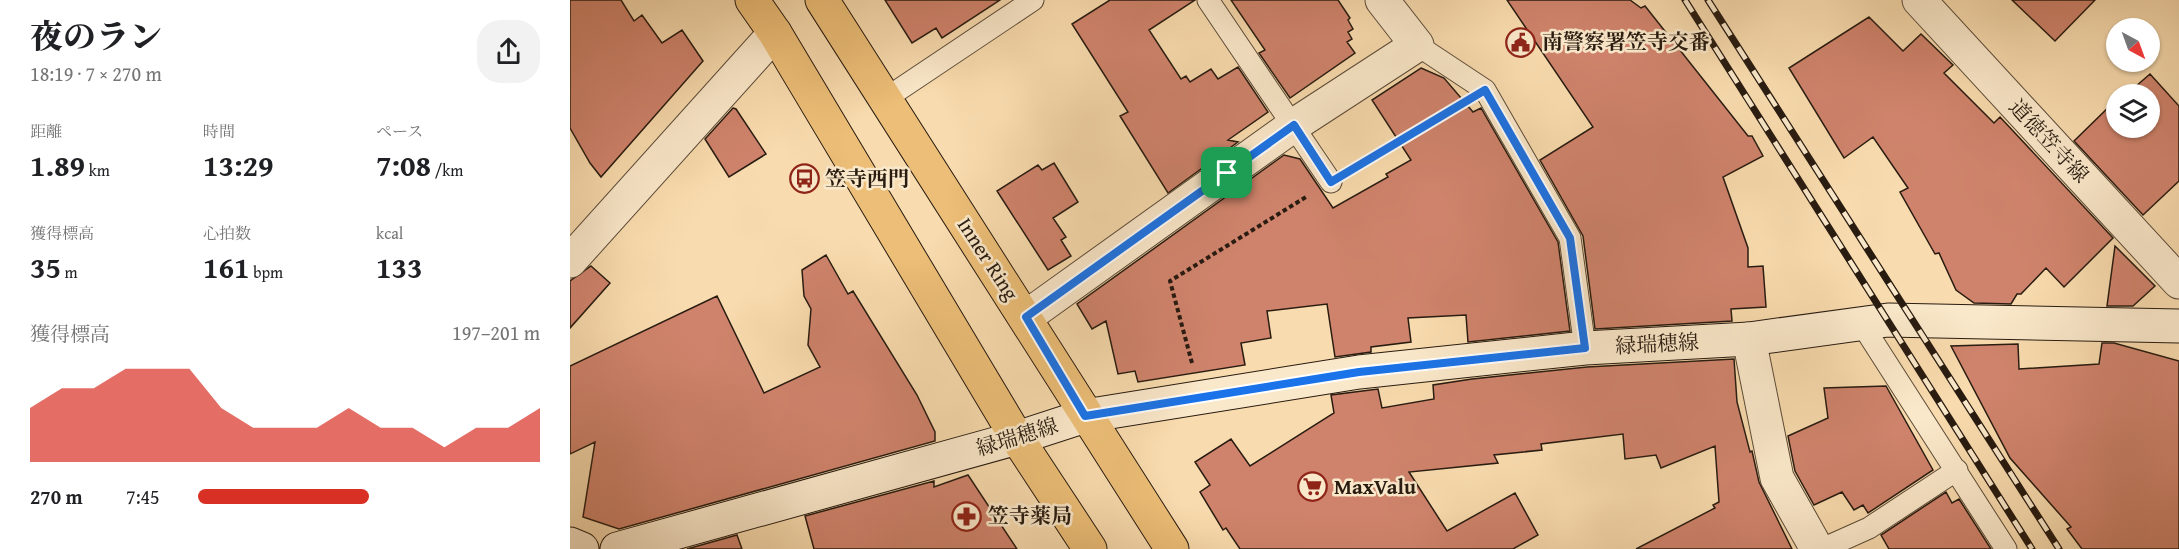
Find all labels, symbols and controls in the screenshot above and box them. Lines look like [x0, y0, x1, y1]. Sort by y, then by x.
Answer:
text: 夜のラン [30, 12, 162, 60]
north arrow [2106, 18, 2160, 72]
map controls [2106, 18, 2160, 138]
button: share [477, 20, 540, 83]
public building icon: 南警察署笠寺交番 [1505, 26, 1537, 58]
place label: 南警察署笠寺交番 [1542, 26, 1710, 57]
text: 18:19 · 7 × 270 m [30, 59, 162, 88]
button: layers [2106, 84, 2160, 138]
street label: 道徳笠寺線 [2002, 92, 2097, 190]
text: 距離 [30, 119, 62, 143]
text: 時間 [203, 119, 235, 143]
text: ペース [376, 119, 423, 143]
text: 1.89 [30, 143, 85, 187]
text: 13:29 [203, 143, 274, 187]
text: 7:08 [376, 143, 431, 187]
pin [1201, 147, 1252, 198]
icon: arrive [1210, 156, 1243, 189]
text: km [85, 158, 110, 182]
text: /km [431, 158, 463, 182]
bus stop icon: 笠寺西門 [788, 163, 820, 195]
place label: 笠寺西門 [825, 163, 909, 194]
street label: Inner Ring [950, 211, 1027, 307]
text: 獲得標高 [30, 221, 94, 245]
text: 心拍数 [203, 221, 251, 245]
text: kcal [376, 221, 403, 245]
text: 35 [30, 245, 61, 289]
text: 161 [203, 245, 250, 289]
text: 133 [376, 245, 423, 289]
text: m [61, 260, 78, 284]
text: bpm [250, 260, 283, 284]
text: 197–201 m [452, 318, 540, 347]
text: 獲得標高 [30, 319, 110, 348]
street label: 緑瑞穂線 [1614, 326, 1700, 361]
street label: 緑瑞穂線 [972, 409, 1062, 464]
supermarket icon: MaxValu [1297, 471, 1329, 503]
place label: MaxValu [1334, 471, 1416, 502]
text: 270 m [30, 482, 83, 511]
text: 7:45 [126, 482, 160, 511]
pharmacy icon: 笠寺薬局 [951, 500, 983, 532]
place label: 笠寺薬局 [988, 500, 1072, 531]

